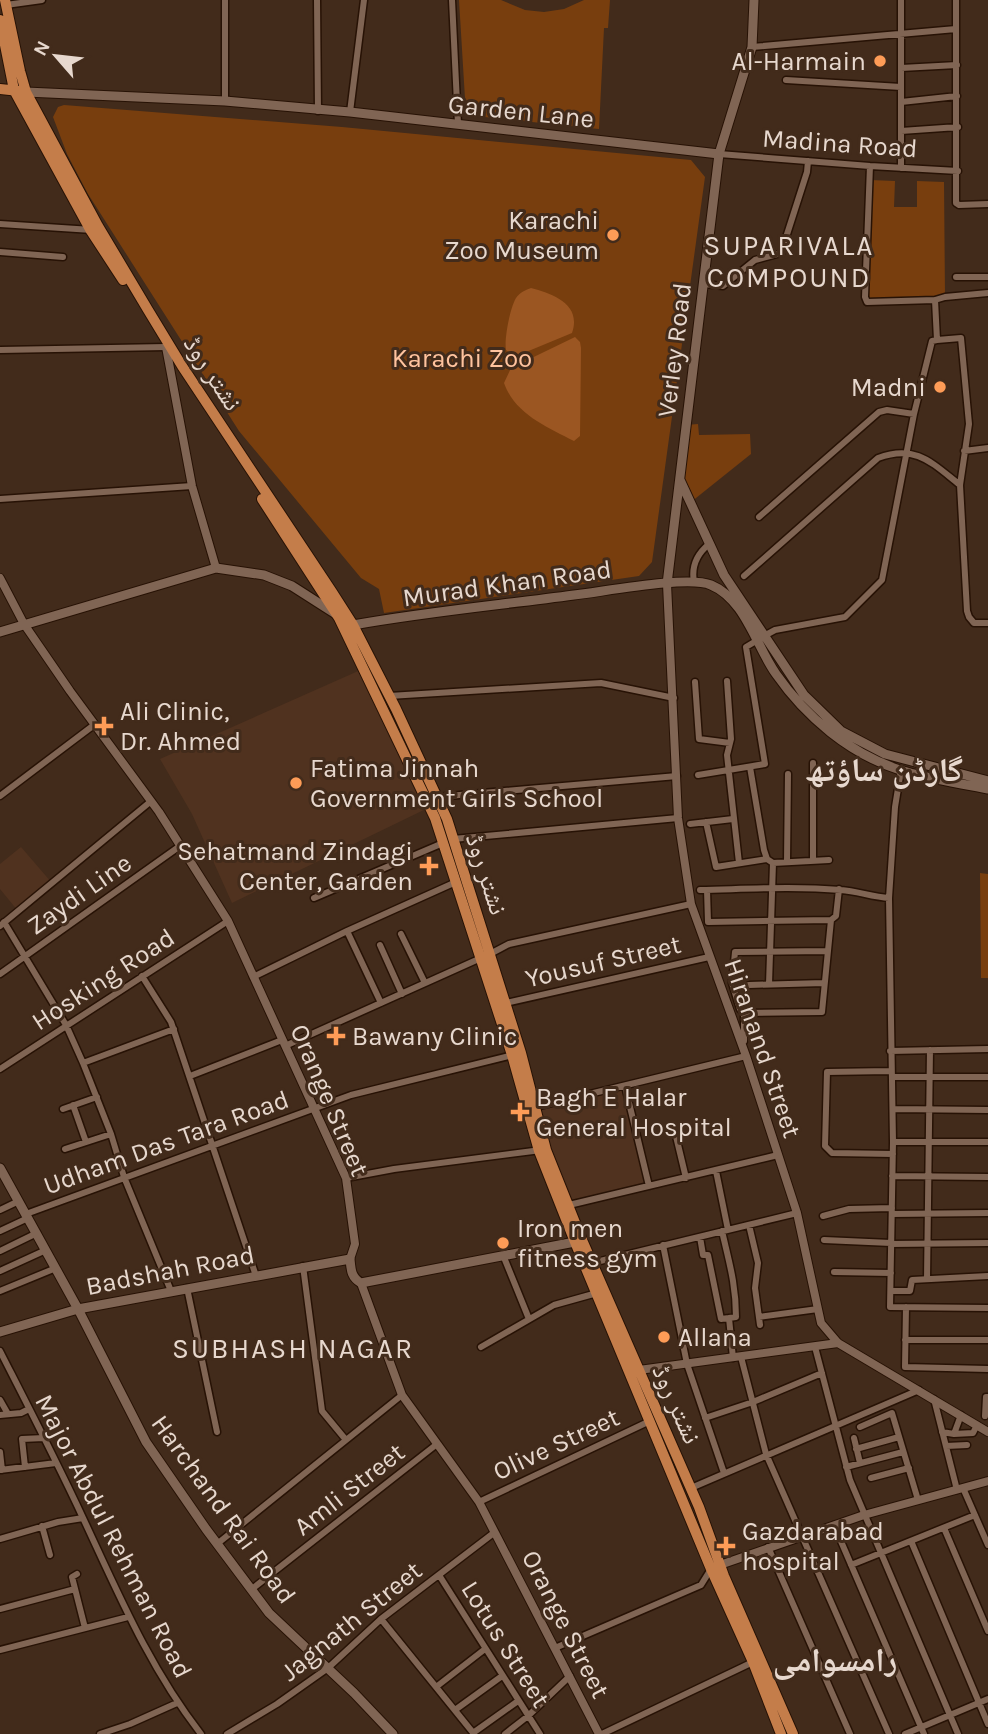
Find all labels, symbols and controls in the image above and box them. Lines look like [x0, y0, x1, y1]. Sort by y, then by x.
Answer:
north arrow [21, 21, 91, 91]
text: N [29, 37, 55, 60]
place label: Al-Harmain [732, 46, 866, 77]
marker: Al-Harmain [872, 53, 888, 69]
street label: Garden Lane [446, 88, 595, 135]
street label: Madina Road [761, 123, 919, 164]
place label: Karachi Zoo Museum [444, 205, 599, 266]
marker: Karachi Zoo Museum [605, 227, 621, 243]
district label: SUPARIVALA COMPOUND [704, 229, 874, 294]
street label: Verley Road [651, 281, 698, 419]
street label: نشتر روڈ [177, 330, 248, 417]
park label: Karachi Zoo [392, 343, 532, 374]
place label: Madni [851, 372, 926, 403]
marker: Madni [932, 379, 948, 395]
street label: Murad Khan Road [401, 553, 613, 613]
place label: Ali Clinic, Dr. Ahmed [120, 696, 241, 757]
marker: Ali Clinic, Dr. Ahmed [94, 716, 114, 736]
district label: گارڈن ساؤتھ [805, 751, 963, 789]
place label: Fatima Jinnah Government Girls School [310, 753, 603, 814]
marker: Fatima Jinnah Government Girls School [288, 775, 304, 791]
street label: نشتر روڈ [459, 830, 514, 919]
place label: Sehatmand Zindagi Center, Garden [177, 836, 413, 897]
street label: Zaydi Line [21, 847, 137, 942]
marker: Sehatmand Zindagi Center, Garden [419, 856, 439, 876]
street label: Hosking Road [26, 922, 181, 1037]
street label: Yousuf Street [522, 929, 684, 994]
street label: Hiranand Street [717, 954, 808, 1142]
street label: Orange Street [284, 1020, 375, 1181]
place label: Bawany Clinic [352, 1021, 517, 1052]
marker: Bawany Clinic [326, 1026, 346, 1046]
place label: Bagh E Halar General Hospital [536, 1082, 732, 1143]
street label: Udham Das Tara Road [39, 1084, 293, 1201]
marker: Bagh E Halar General Hospital [510, 1102, 530, 1122]
place label: Iron men fitness gym [517, 1213, 658, 1274]
marker: Iron men fitness gym [495, 1235, 511, 1251]
street label: Badshah Road [83, 1239, 257, 1302]
place label: Allana [678, 1322, 752, 1353]
marker: Allana [656, 1329, 672, 1345]
district label: SUBHASH NAGAR [172, 1332, 414, 1365]
street label: نشتر روڈ [645, 1360, 708, 1449]
street label: Major Abdul Rehman Road [28, 1389, 199, 1683]
street label: Olive Street [488, 1402, 624, 1487]
street label: Harchand Rai Road [145, 1409, 302, 1610]
street label: Amli Street [288, 1436, 411, 1542]
place label: Gazdarabad hospital [742, 1516, 884, 1577]
marker: Gazdarabad hospital [716, 1536, 736, 1556]
street label: Orange Street [515, 1545, 616, 1704]
street label: Jagnath Street [275, 1555, 428, 1688]
street label: Lotus Street [455, 1575, 557, 1713]
district label: رامسوامی [773, 1641, 897, 1680]

